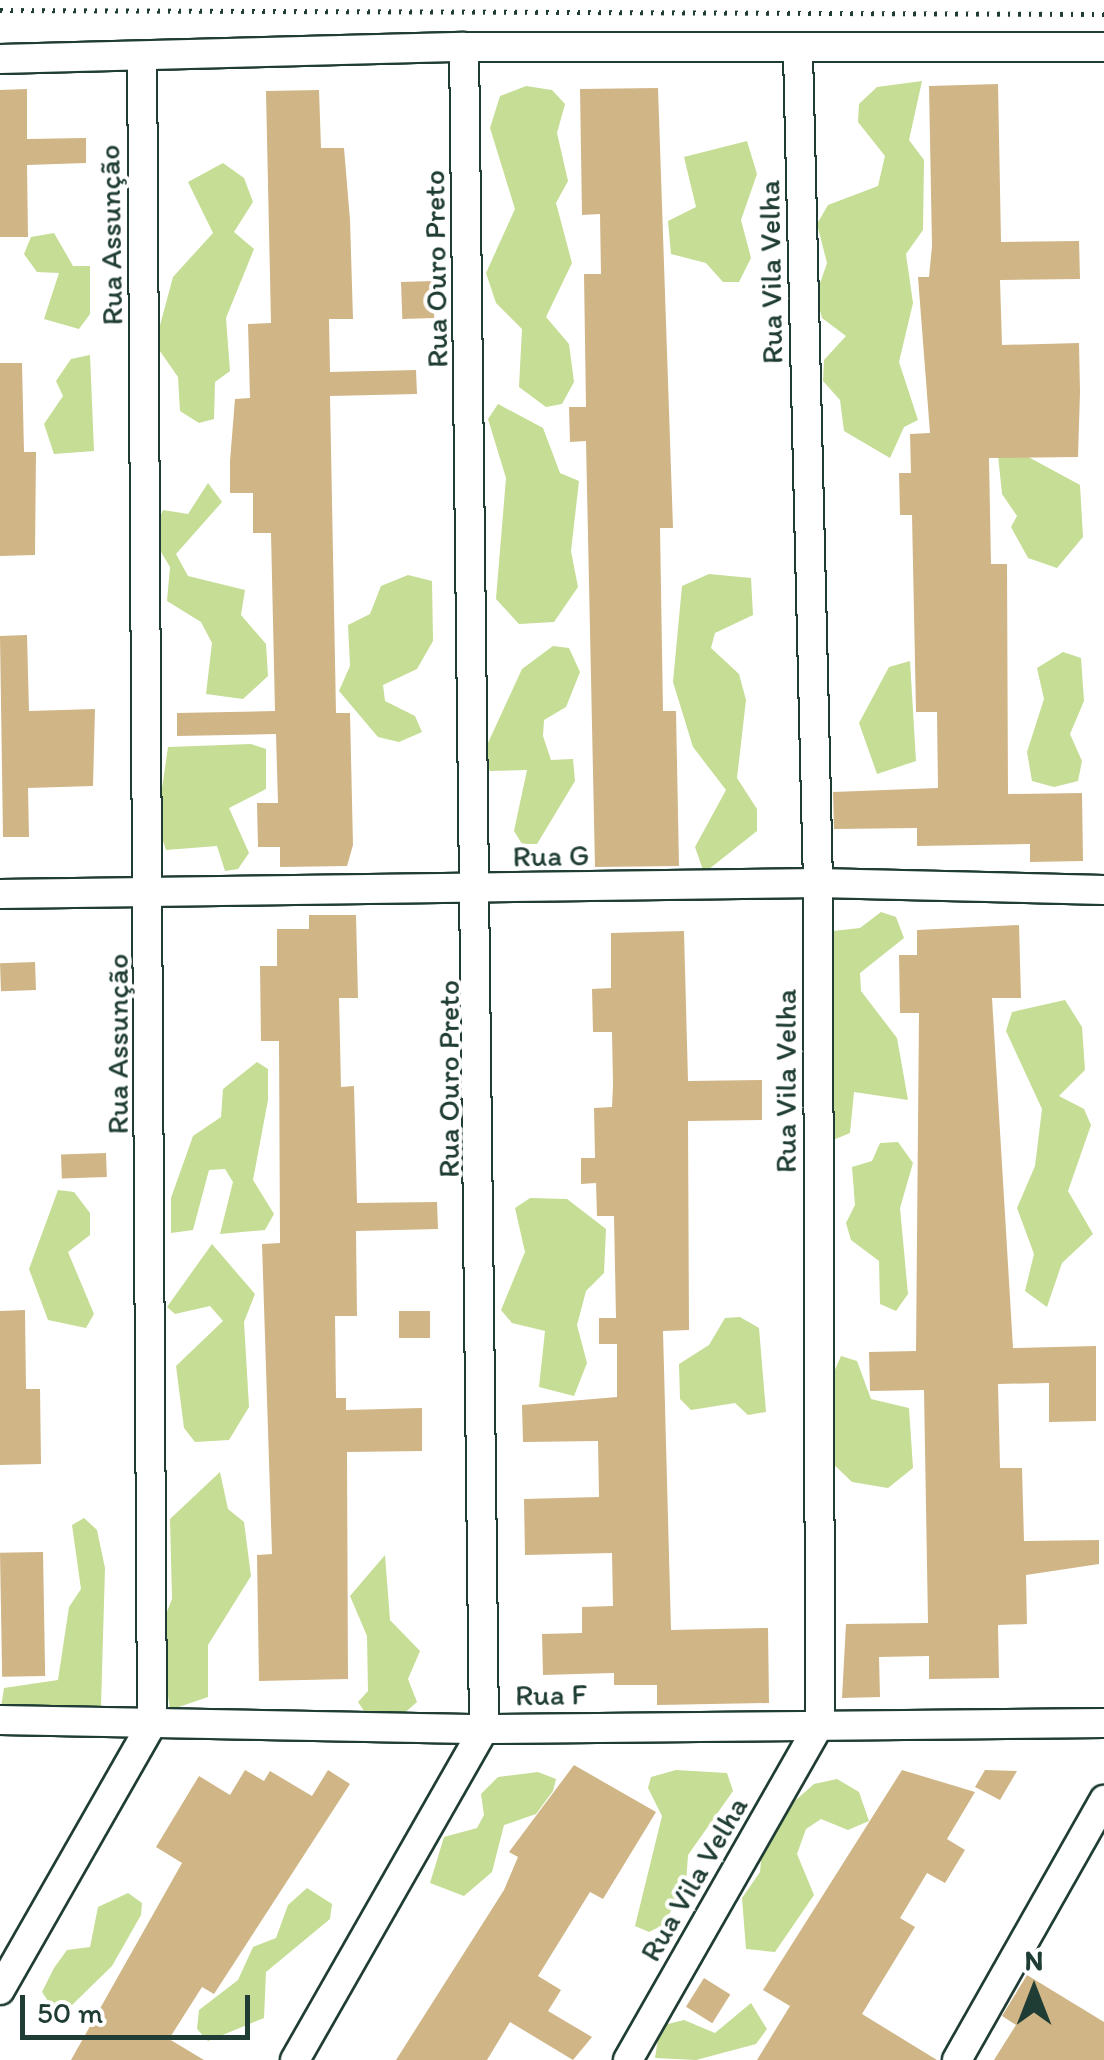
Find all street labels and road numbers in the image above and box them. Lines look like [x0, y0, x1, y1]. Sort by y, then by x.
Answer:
street label: Rua Assunção [91, 144, 131, 326]
street label: Rua Ouro Preto [416, 170, 456, 368]
street label: Rua Vila Velha [751, 181, 791, 363]
street label: Rua G [512, 837, 590, 875]
street label: Rua Assunção [100, 954, 136, 1134]
street label: Rua Ouro Preto [431, 980, 467, 1178]
street label: Rua Vila Velha [768, 991, 804, 1171]
street label: Rua F [515, 1676, 587, 1714]
street label: Rua Vila Velha [633, 1792, 755, 1966]

